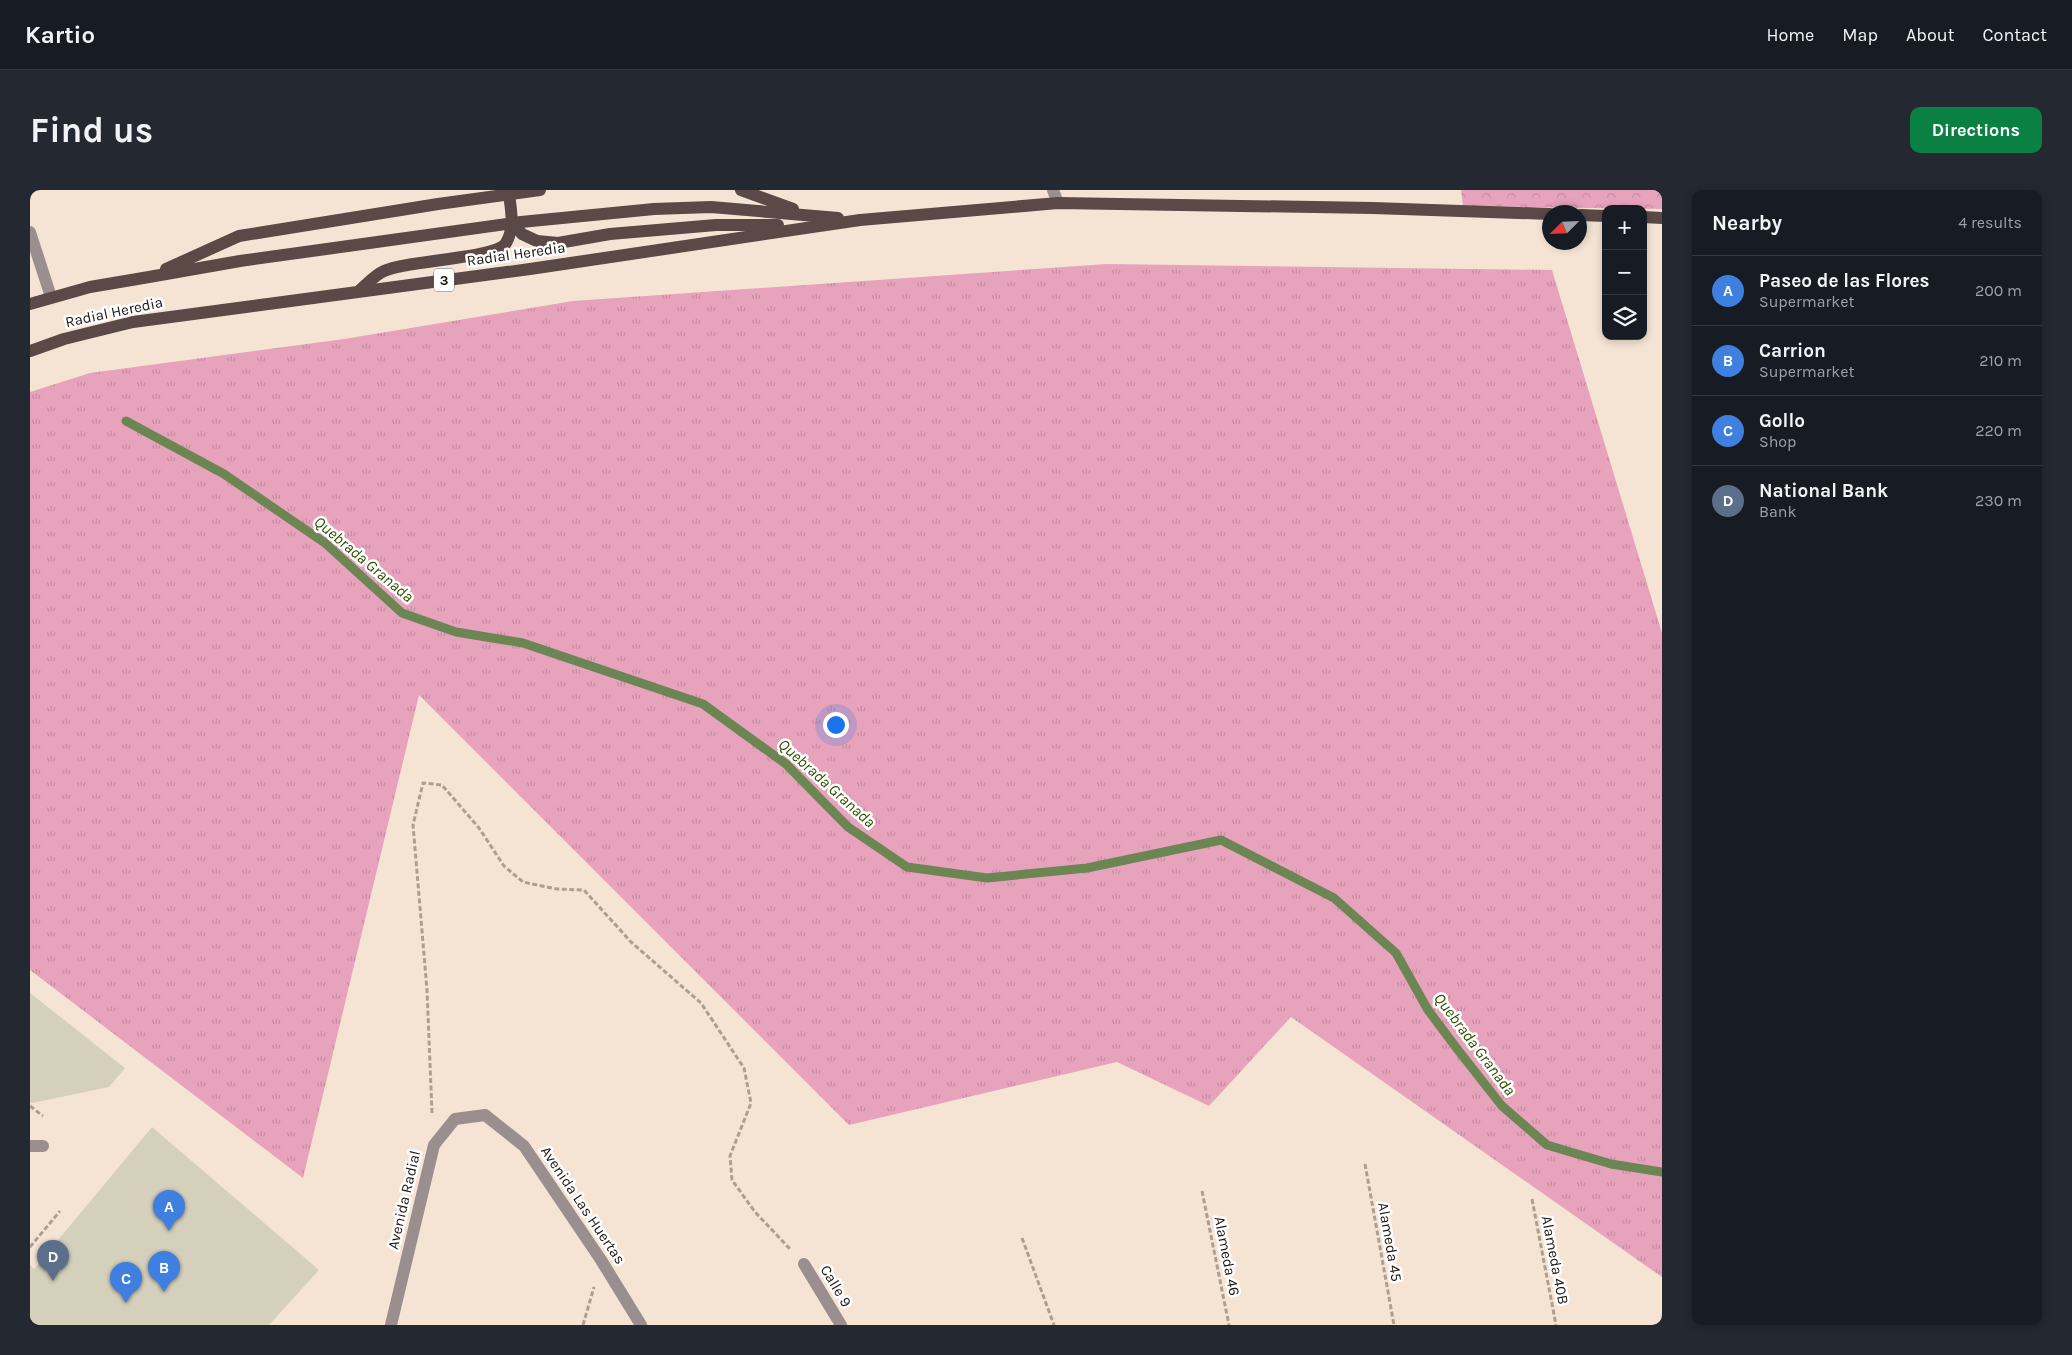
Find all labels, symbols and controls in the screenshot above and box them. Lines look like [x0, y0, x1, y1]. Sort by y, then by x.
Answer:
text: Kartio [25, 21, 95, 49]
text: Home [1766, 24, 1814, 46]
text: Map [1842, 24, 1878, 46]
text: About [1906, 24, 1955, 46]
text: Contact [1983, 24, 2047, 46]
button: Directions [1910, 107, 2042, 153]
text: Find us [30, 110, 153, 151]
north arrow [1542, 205, 1587, 250]
map controls [1602, 205, 1647, 340]
button: + [1602, 205, 1647, 250]
text: Nearby [1712, 211, 1782, 235]
text: 4 results [1958, 213, 2022, 232]
street label: Radial Heredia [466, 238, 566, 270]
button: − [1602, 250, 1647, 295]
road number: 3 [434, 268, 454, 292]
text: Paseo de las Flores [1759, 270, 1930, 292]
text: A [1723, 281, 1733, 300]
text: 200 m [1975, 281, 2022, 300]
text: Supermarket [1759, 292, 1855, 311]
street label: Radial Heredia [64, 293, 164, 331]
button: layers [1602, 295, 1647, 340]
text: Carrion [1759, 340, 1826, 362]
text: B [1723, 351, 1733, 370]
text: 210 m [1979, 351, 2022, 370]
text: Supermarket [1759, 362, 1855, 381]
text: Gollo [1759, 410, 1805, 432]
text: C [1723, 421, 1733, 440]
text: 220 m [1975, 421, 2022, 440]
text: Shop [1759, 432, 1796, 451]
text: National Bank [1759, 480, 1888, 502]
text: D [1723, 491, 1733, 510]
text: 230 m [1975, 491, 2022, 510]
text: Bank [1759, 502, 1796, 521]
water label: Quebrada Granada [310, 512, 418, 606]
your location [823, 712, 849, 738]
water label: Quebrada Granada [775, 735, 879, 831]
water label: Quebrada Granada [1430, 989, 1520, 1099]
street label: Avenida Las Huertas [537, 1143, 629, 1267]
street label: Avenida Radial [384, 1149, 424, 1251]
pin: A [153, 1190, 185, 1231]
street label: Alameda 45 [1374, 1201, 1406, 1283]
street label: Alameda 40B [1538, 1214, 1572, 1306]
street label: Alameda 46 [1210, 1215, 1244, 1297]
pin: D [37, 1240, 69, 1281]
pin: B [148, 1251, 180, 1292]
pin: C [110, 1262, 142, 1303]
street label: Calle 9 [816, 1262, 856, 1310]

